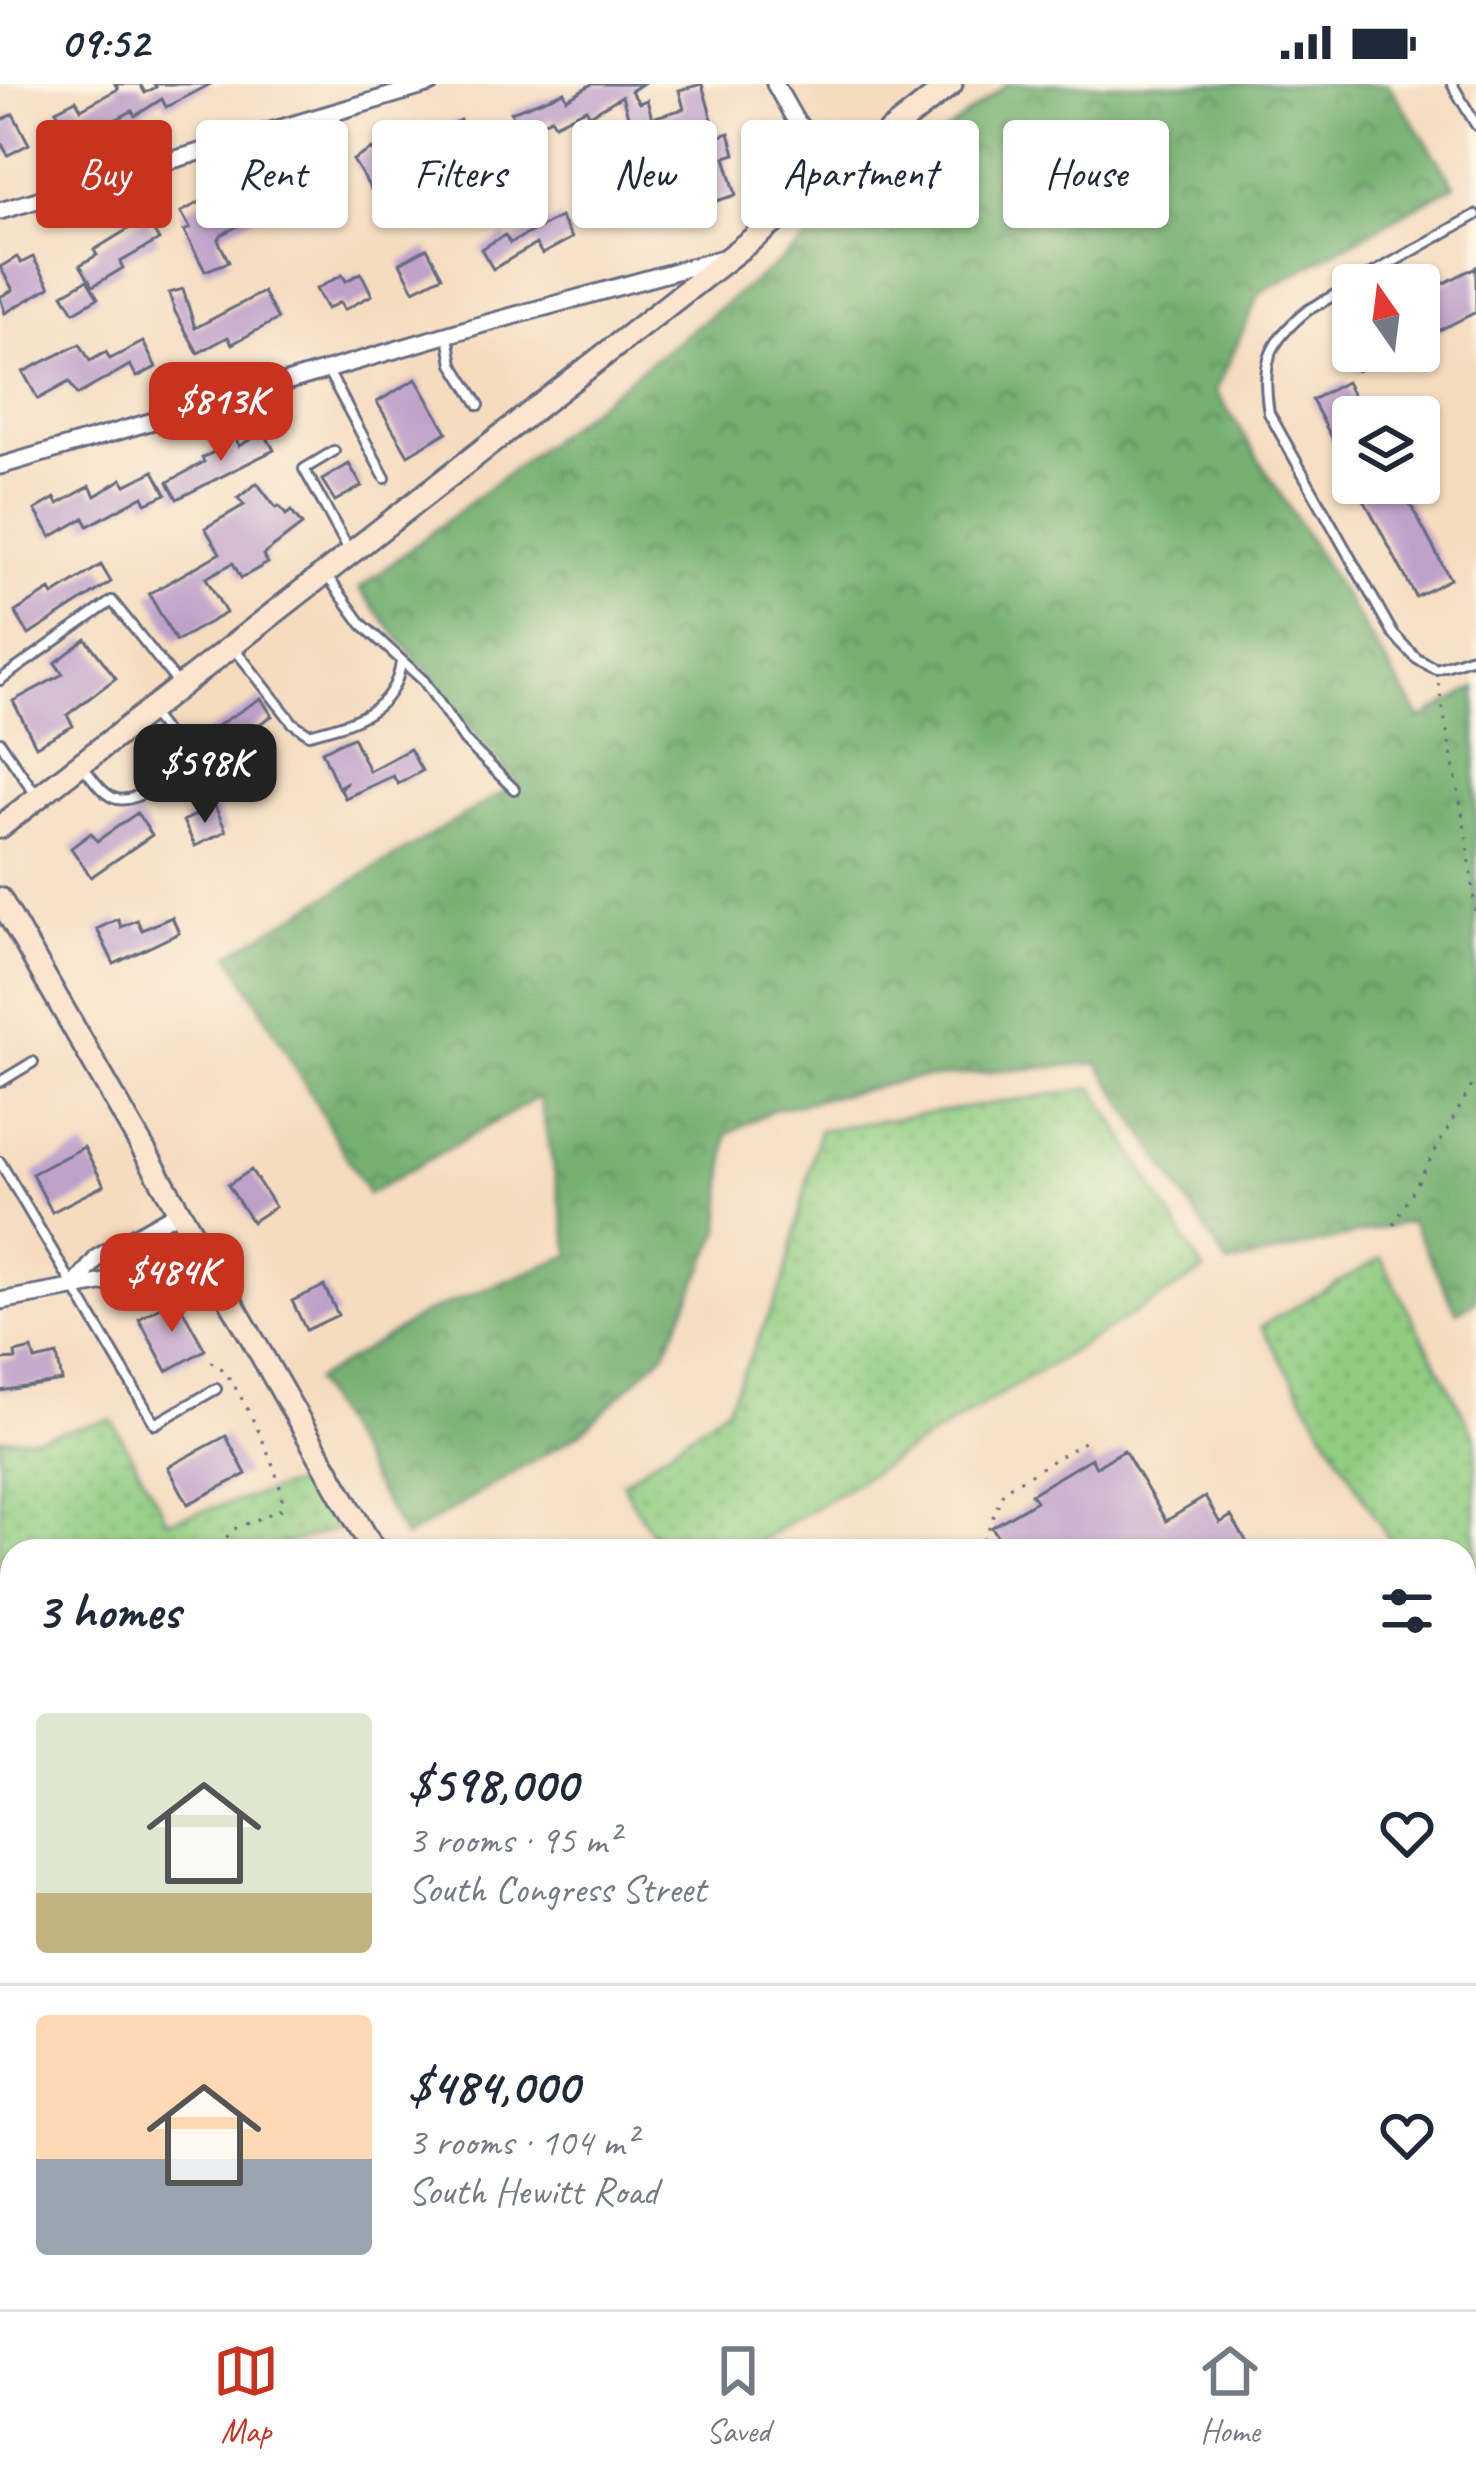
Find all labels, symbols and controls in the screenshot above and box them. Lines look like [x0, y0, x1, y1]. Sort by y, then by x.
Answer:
text: 09:52 [60, 14, 149, 71]
chip: Buy [36, 120, 172, 228]
chip: Rent [196, 120, 348, 228]
chip: Filters [372, 120, 548, 228]
chip: New [572, 120, 717, 228]
chip: Apartment [741, 120, 979, 228]
chip: House [1003, 120, 1169, 228]
north arrow [1332, 264, 1440, 372]
map controls [1332, 264, 1440, 504]
pin: $813K [137, 362, 305, 464]
text: $813K [176, 376, 266, 425]
button: layers [1332, 396, 1440, 504]
pin: $598K [121, 724, 289, 826]
text: $598K [161, 738, 249, 787]
pin: $484K [88, 1233, 256, 1335]
text: $484K [127, 1247, 217, 1296]
icon: filters [1374, 1578, 1440, 1644]
text: 3 homes [36, 1579, 180, 1643]
text: $598,000 [408, 1752, 577, 1816]
icon: home [132, 1761, 276, 1905]
icon: heart [1374, 1800, 1440, 1866]
text: 3 rooms · 95 m² [408, 1816, 619, 1865]
text: South Congress Street [408, 1865, 706, 1914]
text: $484,000 [408, 2054, 579, 2118]
icon: home [132, 2063, 276, 2207]
icon: heart [1374, 2102, 1440, 2168]
text: 3 rooms · 104 m² [408, 2118, 636, 2167]
text: South Hewitt Road [408, 2167, 658, 2216]
tab: Map [213, 2338, 279, 2452]
tab: Saved [705, 2338, 771, 2452]
tab: Home [1197, 2338, 1263, 2452]

